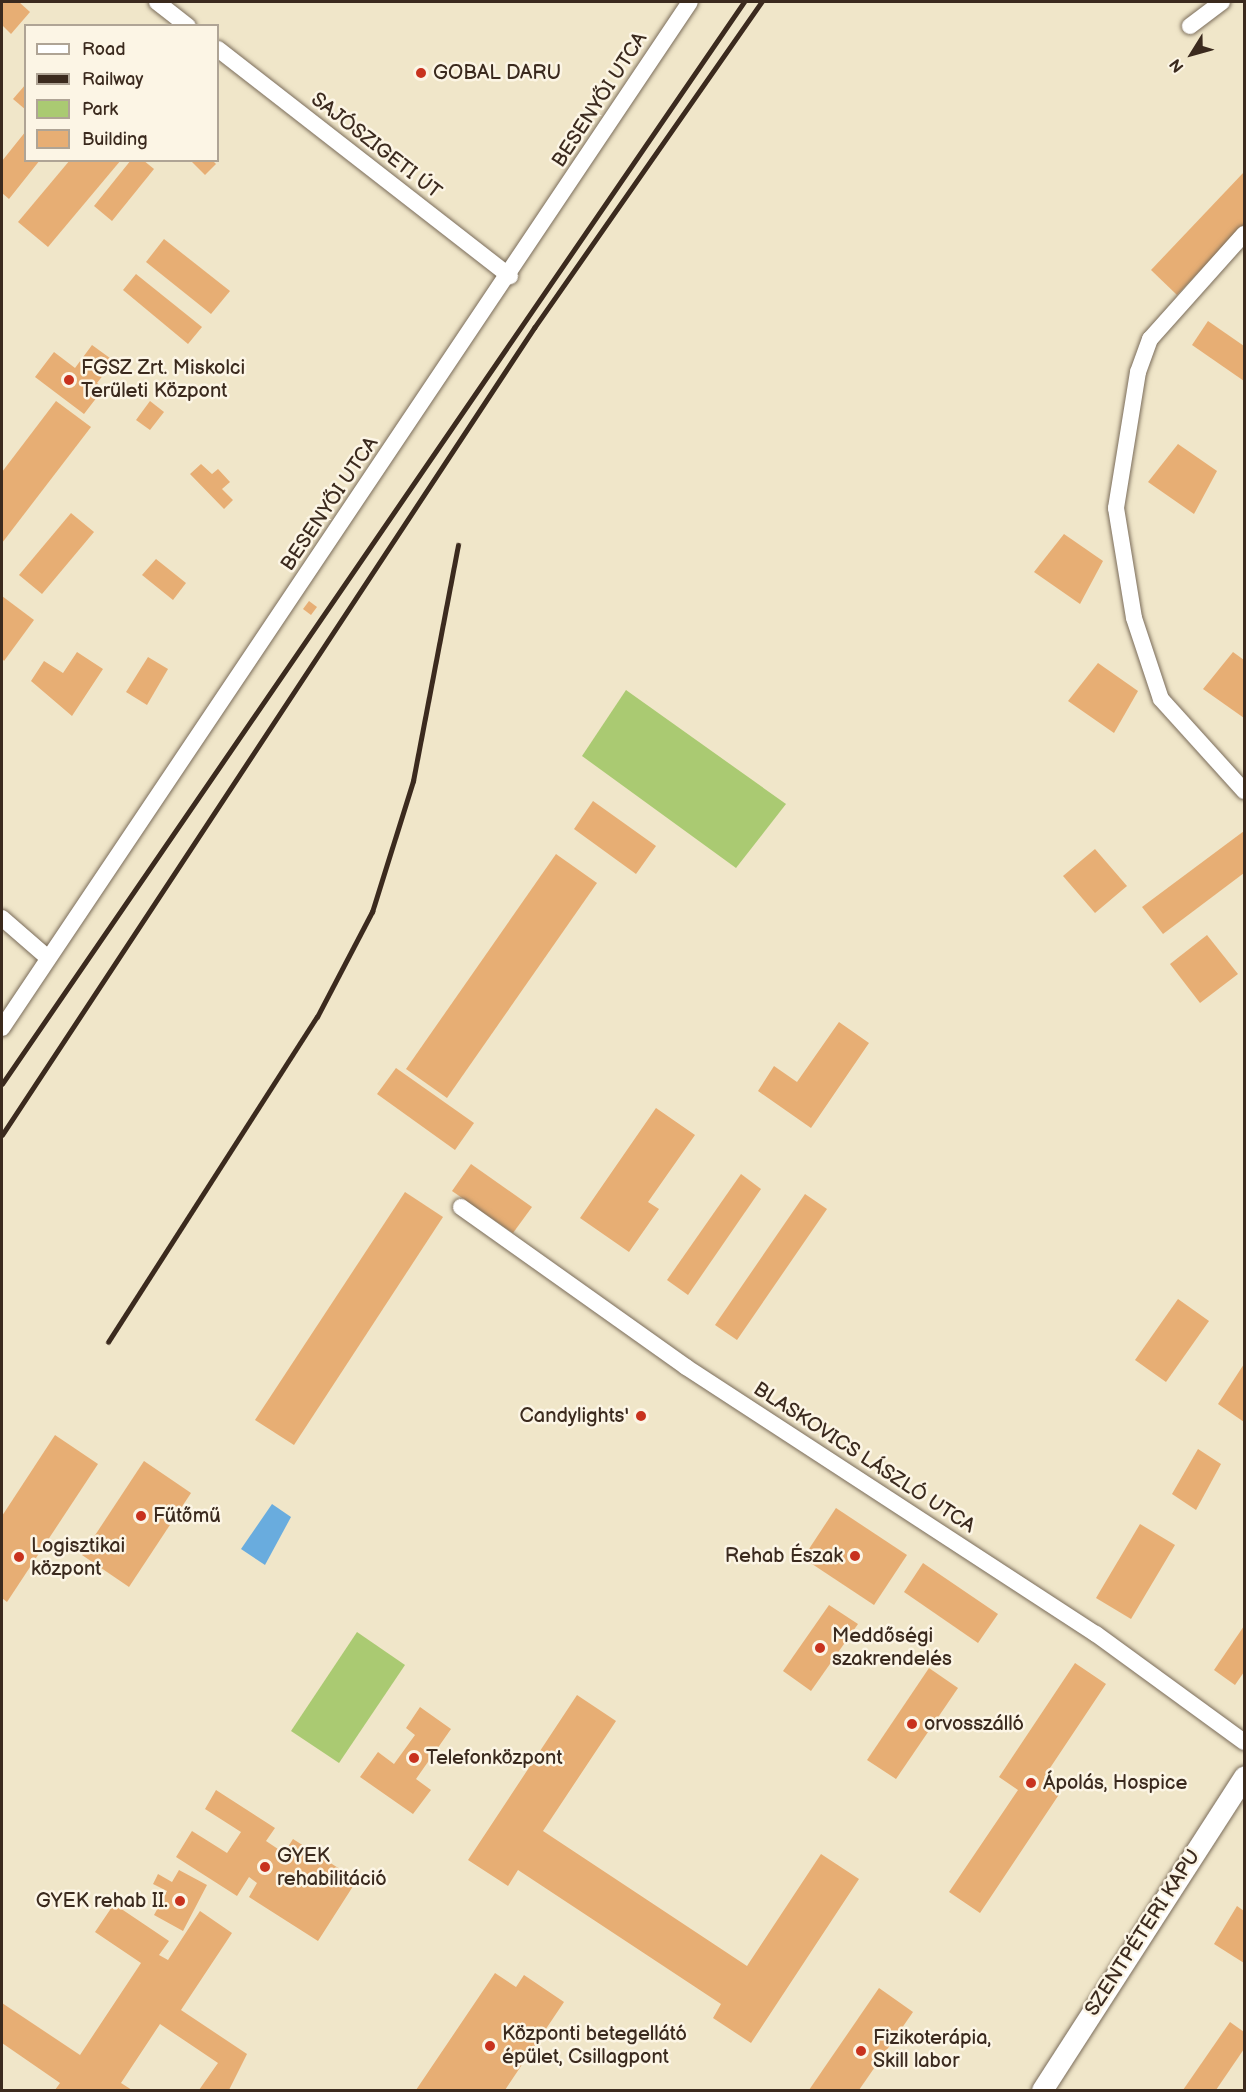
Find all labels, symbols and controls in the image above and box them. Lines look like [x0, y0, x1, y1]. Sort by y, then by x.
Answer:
legend [24, 24, 219, 162]
north arrow [1162, 24, 1222, 84]
street label: BESENYŐI UTCA [547, 28, 653, 172]
text: Road [82, 39, 126, 60]
text: N [1166, 55, 1188, 76]
place label: GOBAL DARU [433, 61, 561, 85]
marker: GOBAL DARU [414, 66, 428, 80]
text: Railway [82, 69, 144, 90]
street label: SAJÓSZIGETI ÚT [306, 88, 446, 204]
text: Park [82, 99, 118, 120]
text: Building [82, 129, 148, 150]
place label: FGSZ Zrt. Miskolci Területi Központ [81, 356, 245, 403]
marker: FGSZ Zrt. Miskolci Területi Központ [62, 373, 76, 387]
street label: BESENYŐI UTCA [276, 432, 384, 576]
street label: BLASKOVICS LÁSZLÓ UTCA [749, 1377, 979, 1539]
place label: Candylights' [520, 1404, 629, 1428]
marker: Candylights' [634, 1409, 648, 1423]
place label: Fűtőmű [153, 1504, 221, 1528]
marker: Fűtőmű [134, 1509, 148, 1523]
place label: Logisztikai központ [31, 1534, 125, 1581]
place label: Rehab Észak [725, 1544, 843, 1568]
marker: Rehab Észak [848, 1549, 862, 1563]
marker: Logisztikai központ [12, 1550, 26, 1564]
place label: Meddőségi szakrendelés [832, 1624, 952, 1671]
marker: Meddőségi szakrendelés [813, 1641, 827, 1655]
place label: orvosszálló [924, 1712, 1024, 1736]
marker: orvosszálló [905, 1717, 919, 1731]
place label: Telefonközpont [426, 1746, 563, 1770]
marker: Telefonközpont [407, 1751, 421, 1765]
place label: Ápolás, Hospice [1043, 1771, 1187, 1795]
marker: Ápolás, Hospice [1024, 1776, 1038, 1790]
place label: GYEK rehabilitáció [277, 1844, 387, 1891]
street label: SZENTPÉTERI KAPU [1080, 1845, 1206, 2021]
marker: GYEK rehabilitáció [258, 1860, 272, 1874]
place label: GYEK rehab II. [36, 1889, 168, 1913]
marker: GYEK rehab II. [173, 1894, 187, 1908]
place label: Központi betegellátó épület, Csillagpont [502, 2022, 687, 2069]
place label: Fizikoterápia, Skill labor [873, 2027, 991, 2074]
marker: Központi betegellátó épület, Csillagpont [483, 2039, 497, 2053]
marker: Fizikoterápia, Skill labor [854, 2044, 868, 2058]

